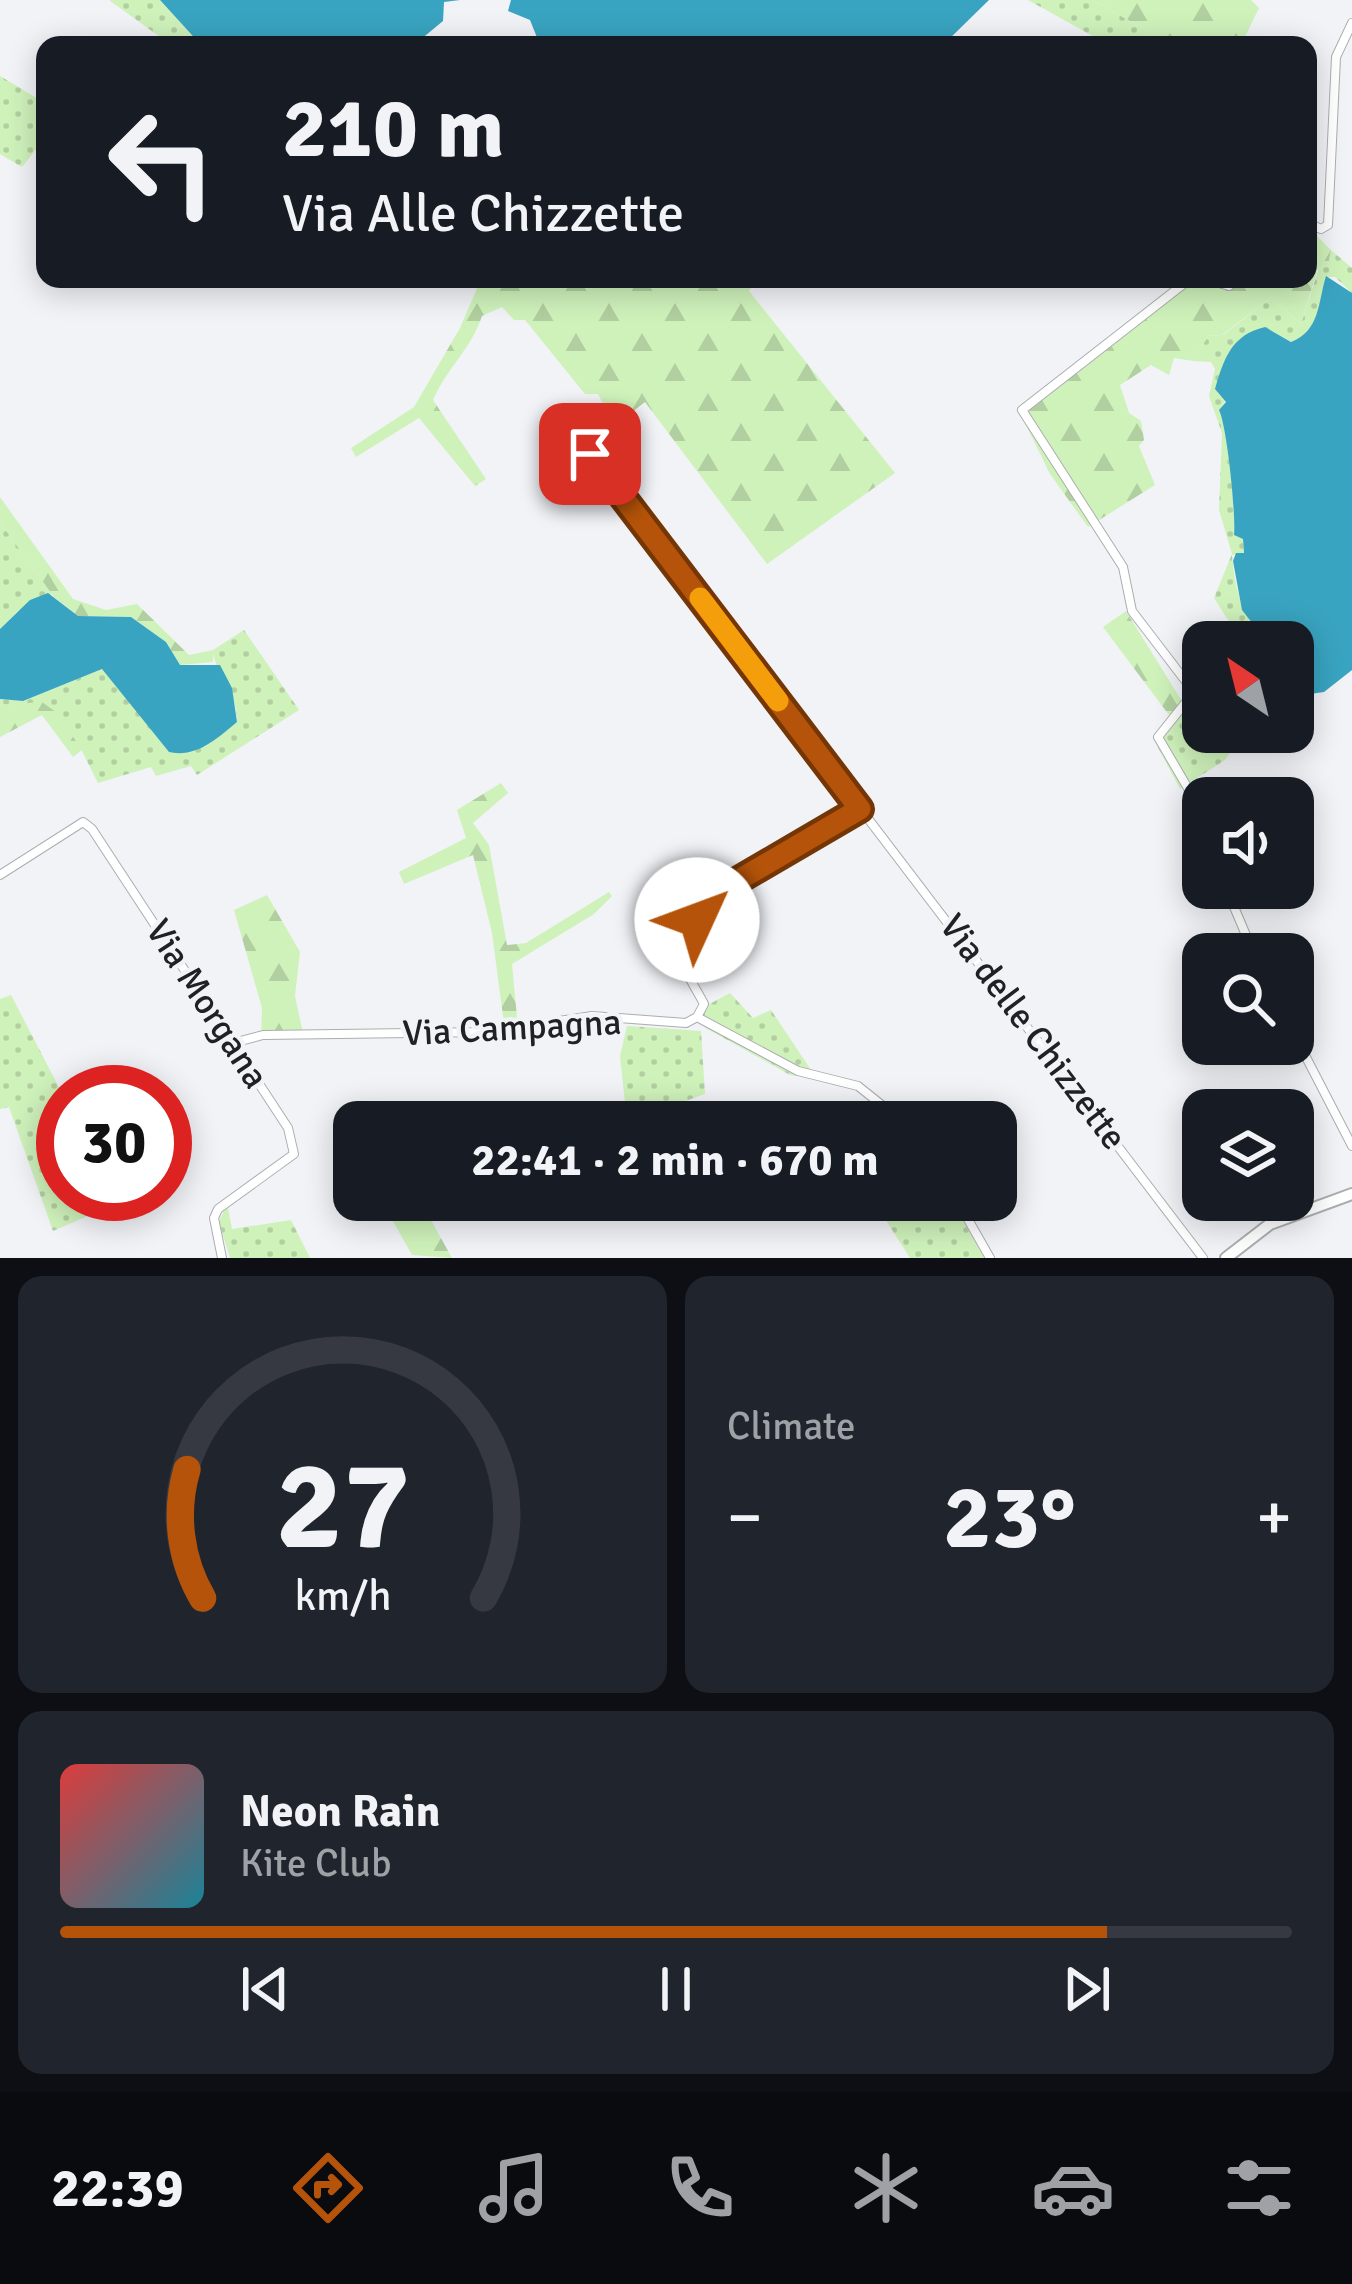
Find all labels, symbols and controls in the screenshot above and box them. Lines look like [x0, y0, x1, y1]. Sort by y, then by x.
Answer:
text: 210 m [282, 77, 504, 181]
icon: left [84, 84, 240, 240]
text: Via Alle Chizzette [282, 180, 684, 247]
pin [539, 403, 641, 505]
icon: arrive [557, 421, 623, 487]
north arrow [1182, 621, 1314, 753]
map controls [1182, 621, 1314, 1221]
button: sound [1182, 777, 1314, 909]
position arrow [634, 857, 760, 983]
street label: Via delle Chizzette [930, 905, 1136, 1159]
street label: Via Morgana [136, 911, 278, 1097]
button: search [1182, 933, 1314, 1065]
street label: Via Campagna [401, 1000, 623, 1056]
speed limit sign: 30 [36, 1065, 192, 1221]
button: layers [1182, 1089, 1314, 1221]
text: 22:41 · 2 min · 670 m [471, 1133, 879, 1188]
text: Climate [727, 1402, 856, 1450]
text: 27 [275, 1430, 410, 1583]
text: 23° [943, 1462, 1076, 1573]
text: − [727, 1477, 763, 1558]
text: + [1256, 1477, 1292, 1558]
text: km/h [294, 1569, 391, 1622]
text: Neon Rain [240, 1784, 440, 1839]
text: Kite Club [240, 1839, 391, 1887]
icon: previous [232, 1956, 298, 2022]
icon: pause [643, 1956, 709, 2022]
icon: next [1054, 1956, 1120, 2022]
icon: directions [286, 2146, 370, 2230]
icon: music [472, 2146, 556, 2230]
icon: phone [658, 2146, 742, 2230]
icon: climate [844, 2146, 928, 2230]
icon: car [1031, 2146, 1115, 2230]
icon: filters [1217, 2146, 1301, 2230]
text: 22:39 [51, 2155, 184, 2222]

